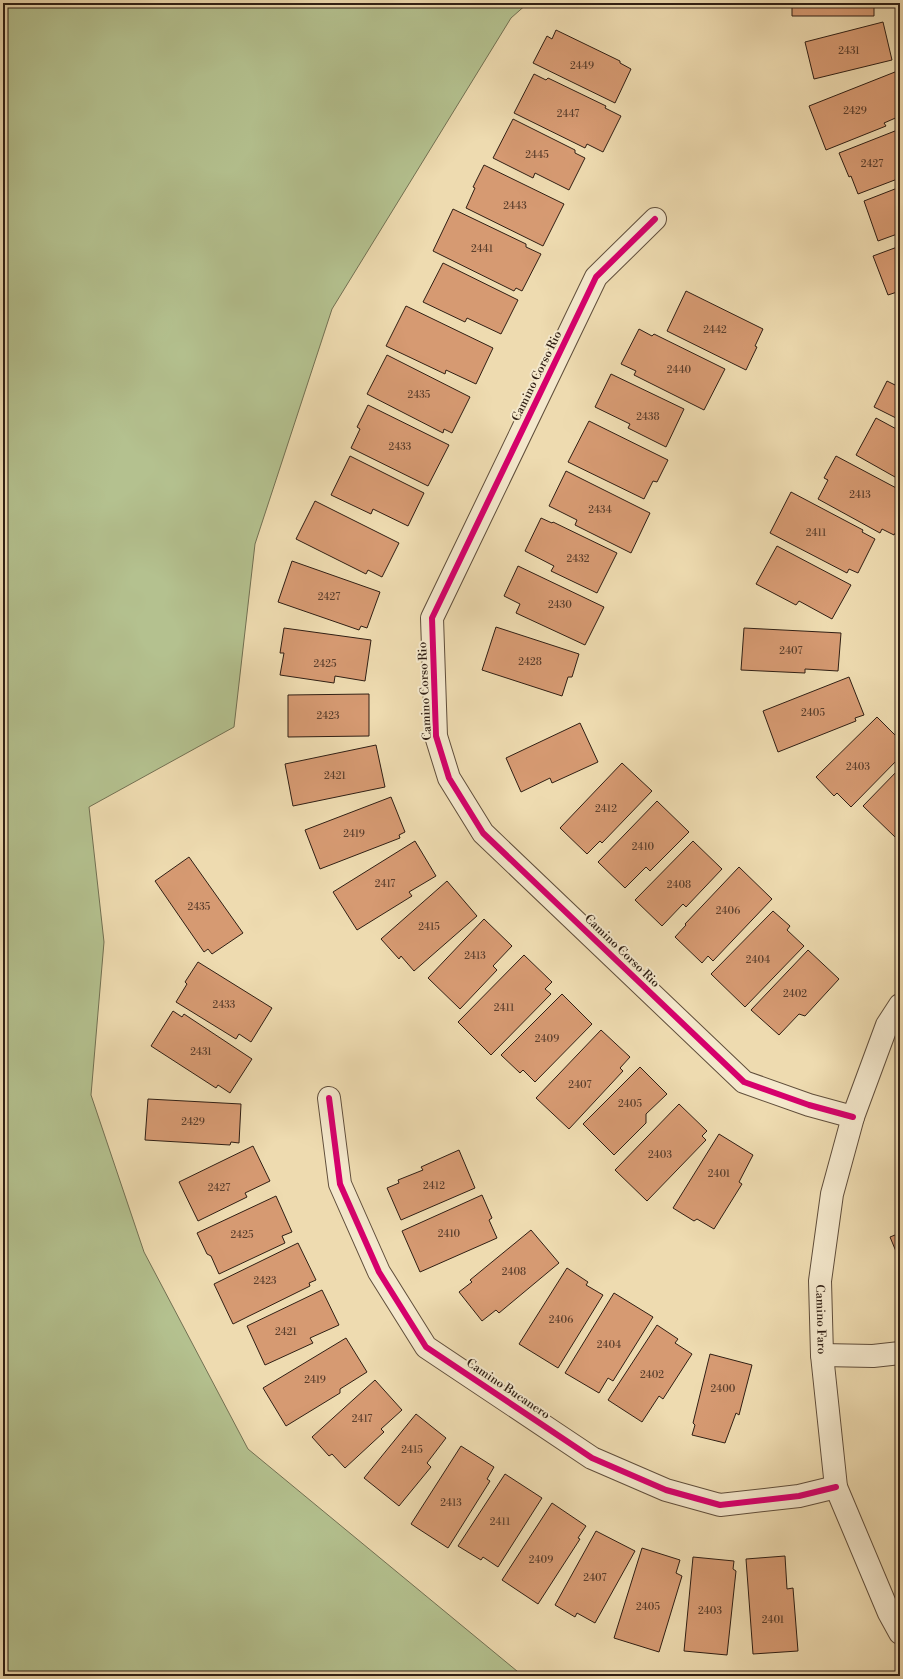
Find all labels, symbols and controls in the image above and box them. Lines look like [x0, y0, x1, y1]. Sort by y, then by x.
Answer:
house number: 2431 [838, 45, 860, 57]
house number: 2449 [570, 60, 594, 72]
house number: 2429 [843, 105, 867, 117]
house number: 2447 [557, 108, 579, 120]
house number: 2445 [525, 149, 549, 161]
house number: 2427 [861, 158, 883, 170]
house number: 2443 [503, 200, 527, 212]
house number: 2441 [471, 243, 494, 255]
house number: 2442 [703, 324, 727, 336]
street label: Camino Corso Rio [509, 328, 566, 424]
house number: 2440 [667, 364, 692, 376]
house number: 2435 [408, 389, 431, 401]
house number: 2438 [636, 411, 660, 423]
house number: 2433 [389, 441, 412, 453]
house number: 2413 [849, 489, 871, 501]
house number: 2434 [588, 504, 612, 516]
house number: 2411 [806, 527, 827, 539]
house number: 2432 [567, 553, 590, 565]
house number: 2427 [318, 591, 340, 603]
house number: 2430 [548, 599, 572, 611]
street label: Camino Corso Rio [415, 641, 435, 741]
house number: 2407 [779, 645, 803, 657]
house number: 2428 [518, 656, 542, 668]
house number: 2425 [314, 658, 337, 670]
house number: 2405 [801, 707, 825, 719]
house number: 2423 [317, 710, 340, 722]
house number: 2403 [846, 761, 870, 773]
house number: 2421 [324, 770, 347, 782]
house number: 2412 [595, 803, 617, 815]
house number: 2419 [343, 828, 365, 840]
house number: 2410 [632, 841, 655, 853]
house number: 2417 [375, 878, 395, 890]
house number: 2408 [667, 879, 691, 891]
house number: 2435 [188, 901, 211, 913]
house number: 2406 [716, 905, 740, 917]
street label: Camino Corso Rio [581, 911, 663, 991]
house number: 2415 [418, 921, 440, 933]
house number: 2413 [464, 950, 486, 962]
house number: 2404 [746, 954, 770, 966]
house number: 2402 [783, 988, 807, 1000]
house number: 2433 [213, 999, 236, 1011]
house number: 2411 [494, 1002, 515, 1014]
house number: 2409 [535, 1033, 559, 1045]
house number: 2431 [190, 1046, 212, 1058]
house number: 2407 [568, 1079, 592, 1091]
house number: 2405 [618, 1098, 642, 1110]
house number: 2429 [181, 1116, 205, 1128]
house number: 2403 [648, 1149, 672, 1161]
house number: 2401 [708, 1168, 731, 1180]
house number: 2412 [423, 1180, 445, 1192]
house number: 2427 [208, 1182, 230, 1194]
house number: 2410 [438, 1228, 461, 1240]
house number: 2425 [231, 1229, 254, 1241]
house number: 2408 [502, 1266, 526, 1278]
house number: 2423 [254, 1275, 277, 1287]
street label: Camino Faro [813, 1284, 829, 1355]
house number: 2406 [549, 1314, 573, 1326]
house number: 2421 [275, 1326, 298, 1338]
house number: 2404 [597, 1339, 621, 1351]
street label: Camino Bucanero [463, 1356, 553, 1423]
house number: 2402 [640, 1369, 664, 1381]
house number: 2419 [304, 1374, 326, 1386]
house number: 2400 [711, 1383, 736, 1395]
house number: 2417 [352, 1413, 372, 1425]
house number: 2415 [401, 1444, 423, 1456]
house number: 2413 [440, 1497, 462, 1509]
house number: 2411 [490, 1516, 511, 1528]
house number: 2409 [529, 1554, 553, 1566]
house number: 2407 [583, 1572, 607, 1584]
house number: 2405 [636, 1601, 660, 1613]
house number: 2403 [698, 1605, 722, 1617]
house number: 2401 [762, 1614, 785, 1626]

